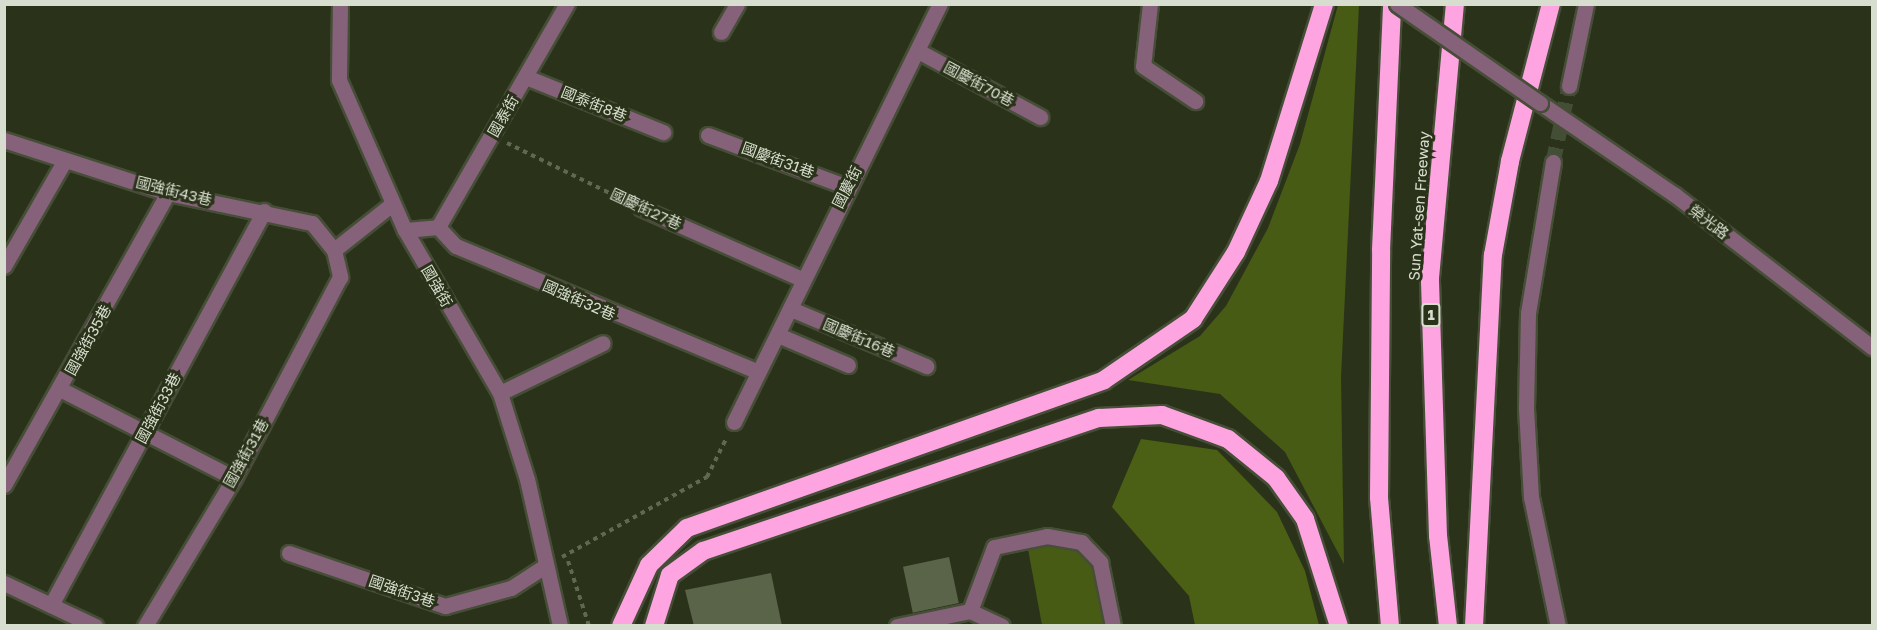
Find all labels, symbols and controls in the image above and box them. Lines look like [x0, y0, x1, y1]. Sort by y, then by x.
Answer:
street label: 國慶街70巷 [941, 58, 1017, 110]
street label: 國泰街8巷 [559, 83, 629, 125]
street label: 國泰街 [484, 92, 522, 140]
street label: Sun Yat-sen Freeway [1405, 131, 1433, 281]
street label: 國慶街31巷 [739, 139, 817, 181]
street label: 國慶街 [829, 163, 865, 211]
street label: 國強街43巷 [134, 173, 214, 209]
street label: 國慶街27巷 [607, 185, 685, 233]
street label: 榮光路 [1686, 201, 1732, 243]
street label: 國強街 [418, 262, 456, 310]
street label: 國強街32巷 [540, 276, 618, 324]
street label: 國強街35巷 [61, 302, 115, 378]
road number: 1 [1420, 304, 1442, 326]
street label: 國慶街16巷 [820, 315, 898, 361]
street label: 國強街33巷 [132, 370, 184, 446]
street label: 國強街31巷 [220, 415, 272, 491]
street label: 國強街3巷 [367, 571, 437, 611]

